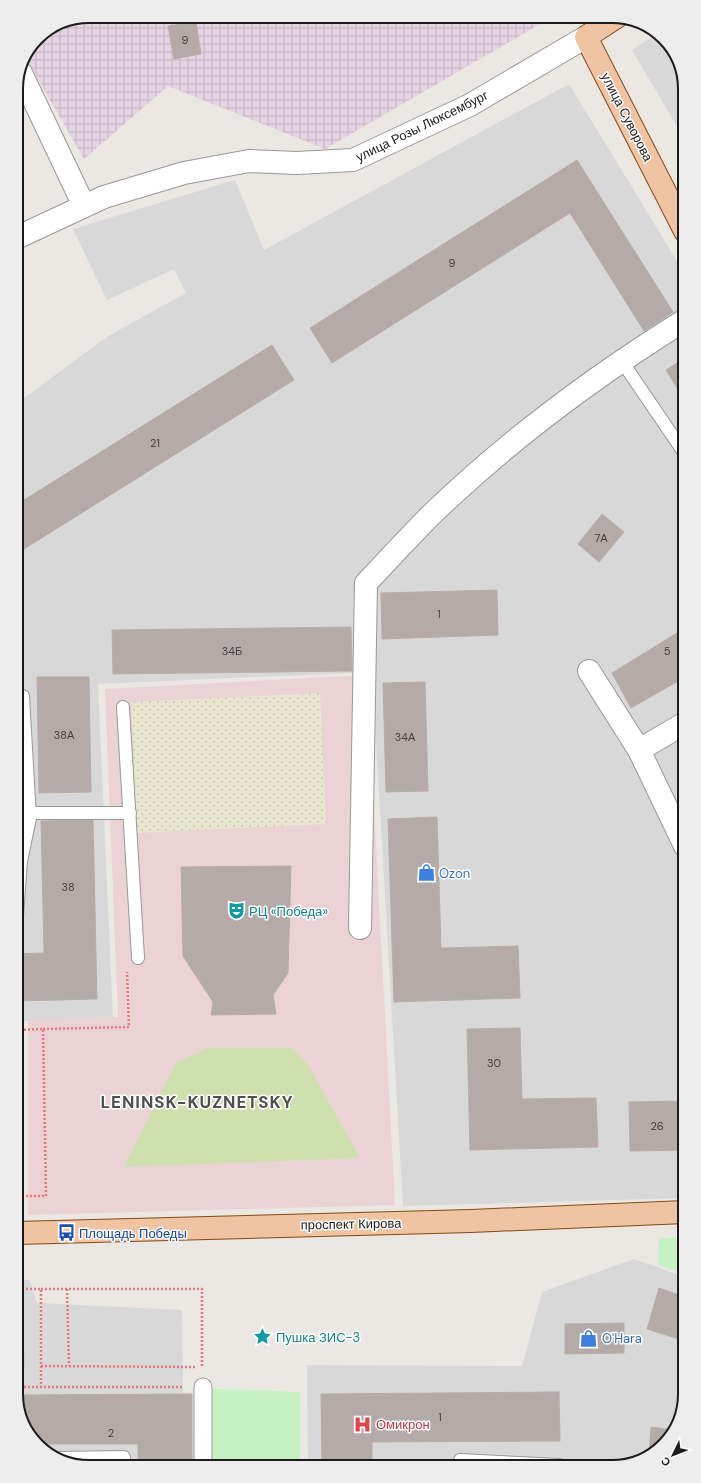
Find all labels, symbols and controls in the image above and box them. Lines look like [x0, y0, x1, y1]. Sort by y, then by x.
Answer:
house number: 9 [182, 33, 189, 47]
street label: улица Суворова [597, 70, 657, 165]
street label: улица Розы Люксембург [353, 86, 491, 165]
house number: 9 [449, 256, 456, 270]
house number: 21 [150, 436, 160, 450]
house number: 7А [594, 531, 608, 545]
house number: 1 [437, 607, 441, 621]
house number: 34Б [222, 644, 242, 658]
house number: 5 [664, 644, 671, 658]
house number: 38А [54, 728, 75, 742]
house number: 34А [395, 730, 416, 744]
shop icon: Ozon [416, 863, 436, 883]
place label: Ozon [439, 865, 470, 882]
house number: 38 [61, 880, 75, 894]
theatre icon: РЦ «Победа» [226, 901, 246, 921]
place label: РЦ «Победа» [249, 903, 328, 920]
house number: 30 [487, 1056, 501, 1070]
district label: LENINSK-KUZNETSKY [101, 1091, 294, 1113]
house number: 26 [650, 1119, 664, 1133]
street label: проспект Кирова [300, 1215, 402, 1233]
bus stop icon: Площадь Победы [56, 1223, 76, 1243]
place label: Площадь Победы [79, 1225, 187, 1242]
place icon: Пушка ЗИС-3 [253, 1327, 273, 1347]
shop icon: O'Hara [579, 1328, 599, 1348]
place label: Пушка ЗИС-3 [276, 1329, 360, 1346]
place label: O'Hara [602, 1330, 642, 1347]
house number: 1 [438, 1410, 442, 1424]
hospital icon: Омикрон [353, 1414, 373, 1434]
place label: Омикрон [376, 1416, 430, 1433]
house number: 2 [108, 1426, 114, 1440]
north arrow [653, 1435, 693, 1475]
text: С [658, 1454, 674, 1470]

